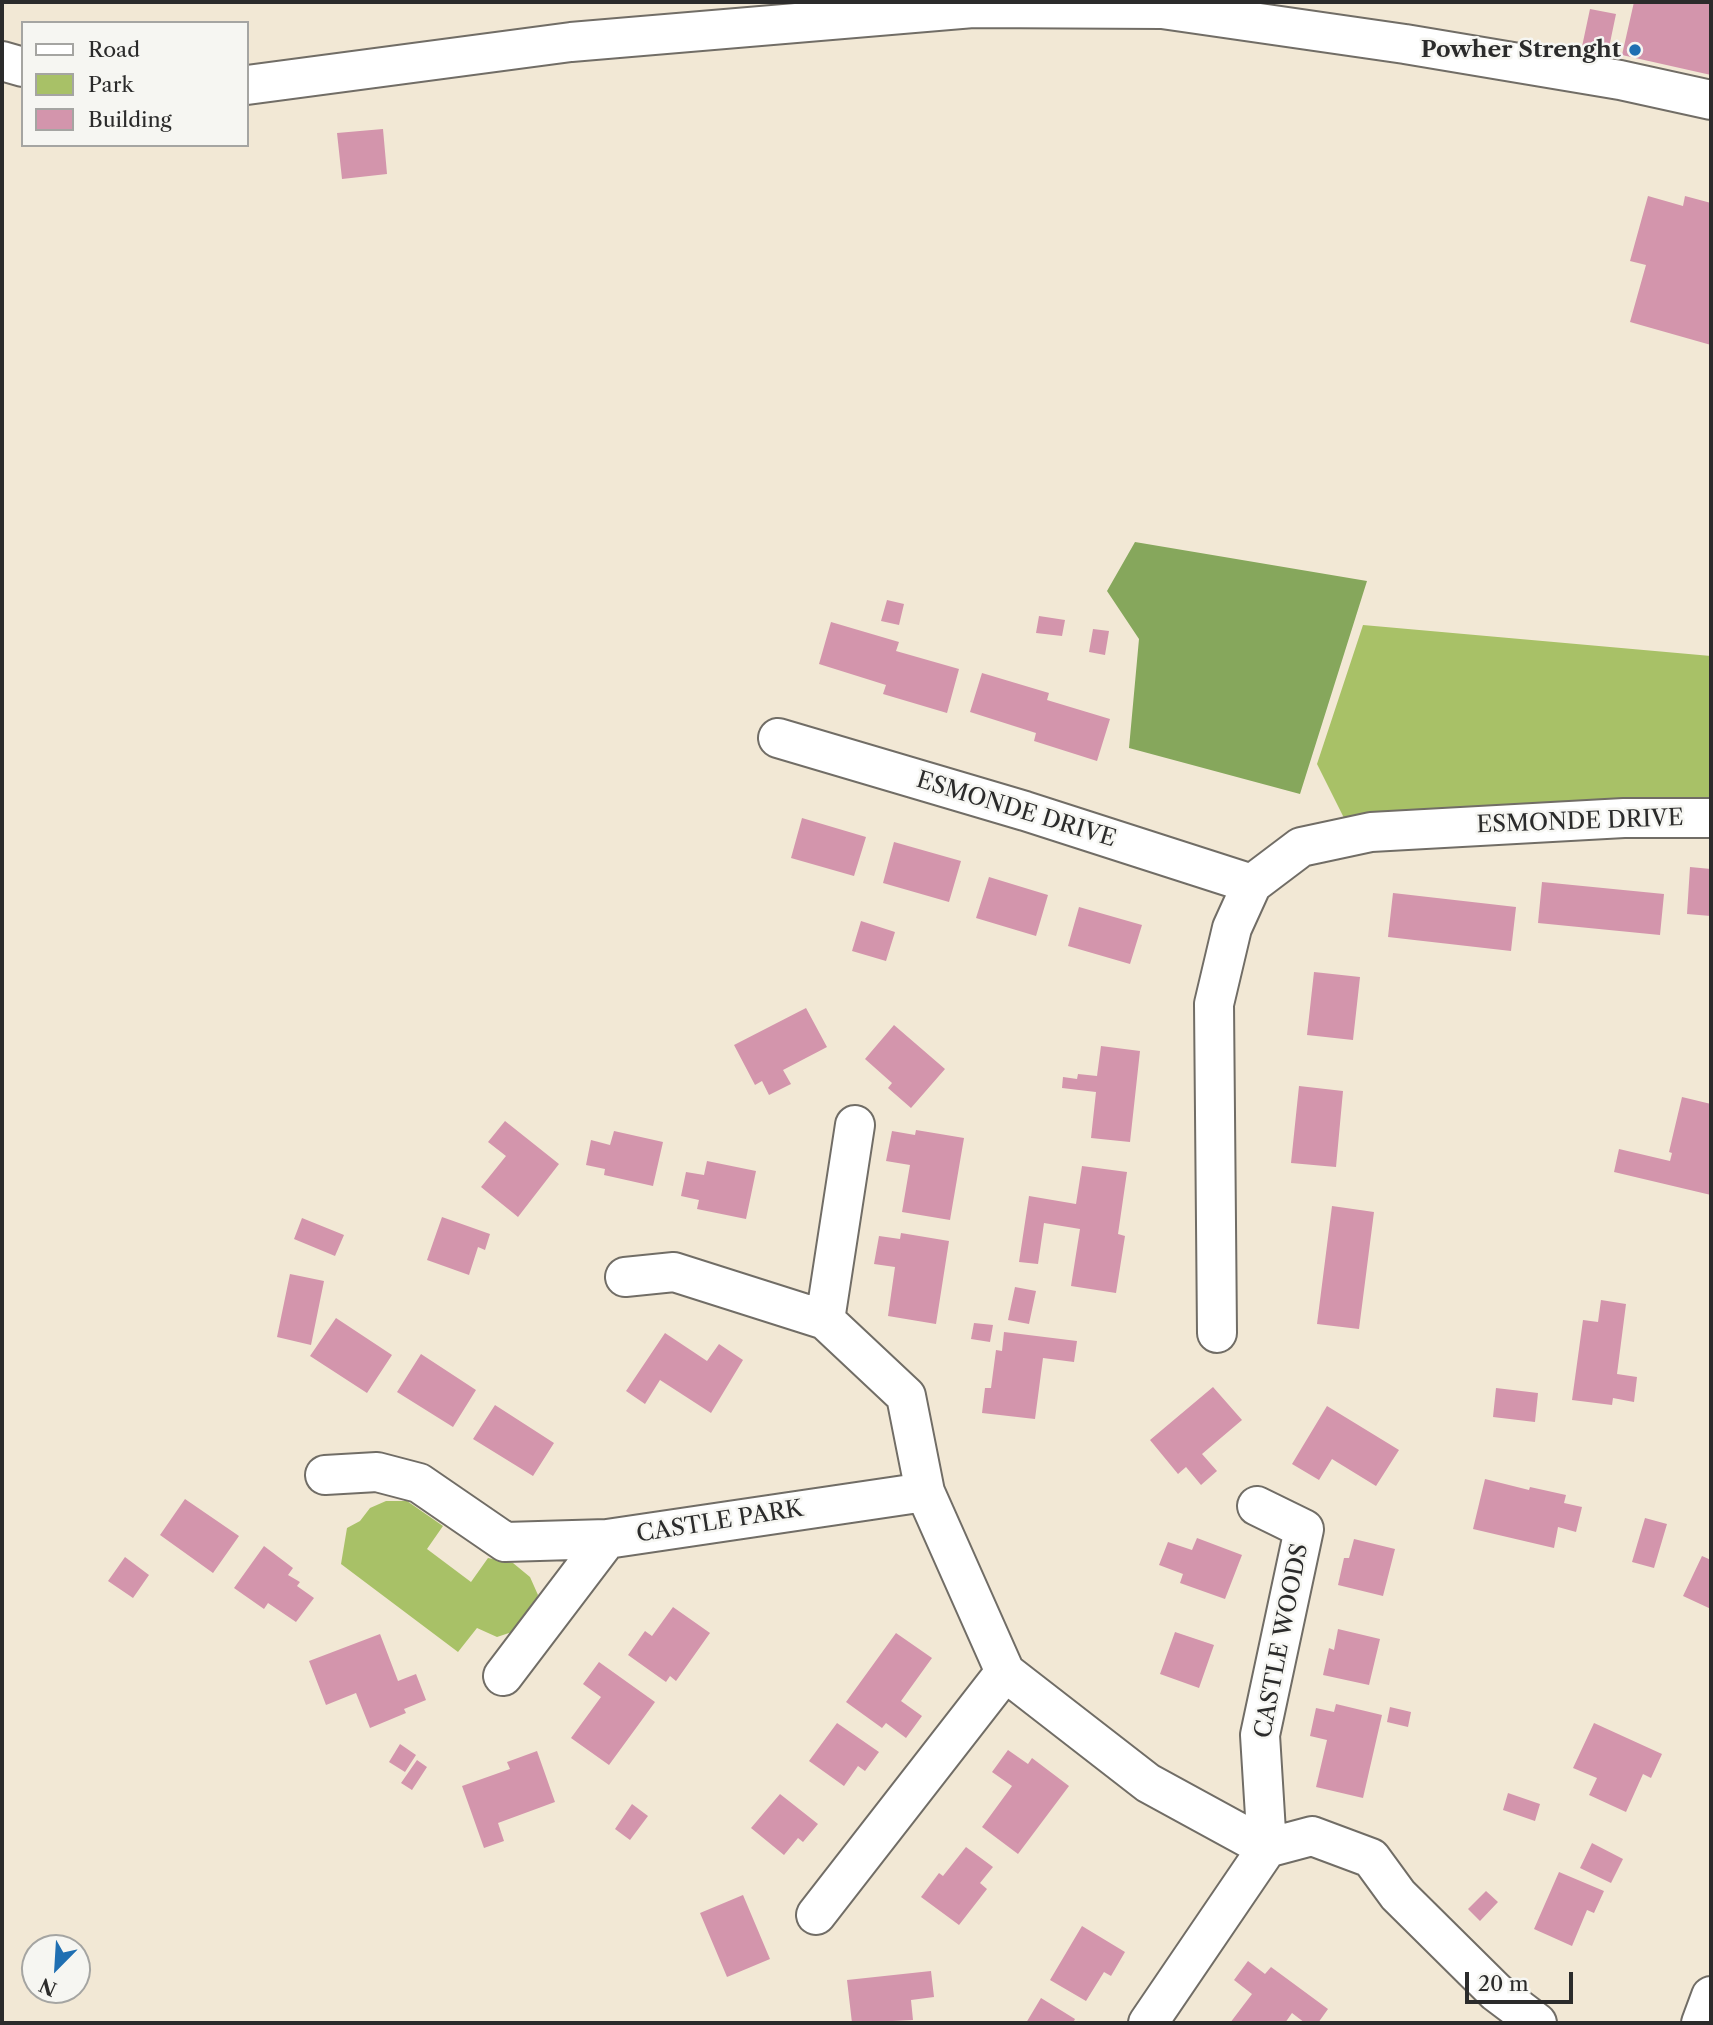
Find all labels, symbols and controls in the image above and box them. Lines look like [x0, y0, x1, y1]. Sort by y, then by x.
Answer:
legend [21, 21, 248, 147]
place label: Powher Strenght [1421, 36, 1621, 64]
text: Road [88, 37, 140, 62]
marker: Powher Strenght [1627, 42, 1643, 58]
text: Park [88, 72, 134, 97]
text: Building [88, 107, 172, 132]
street label: ESMONDE DRIVE [913, 767, 1119, 853]
street label: ESMONDE DRIVE [1476, 805, 1684, 839]
street label: CASTLE PARK [635, 1495, 805, 1549]
street label: CASTLE WOODS [1250, 1541, 1314, 1741]
north arrow [21, 1934, 91, 2004]
scale bar [1468, 1958, 1576, 2002]
text: 20 m [1478, 1971, 1529, 1996]
text: N [36, 1973, 60, 2001]

